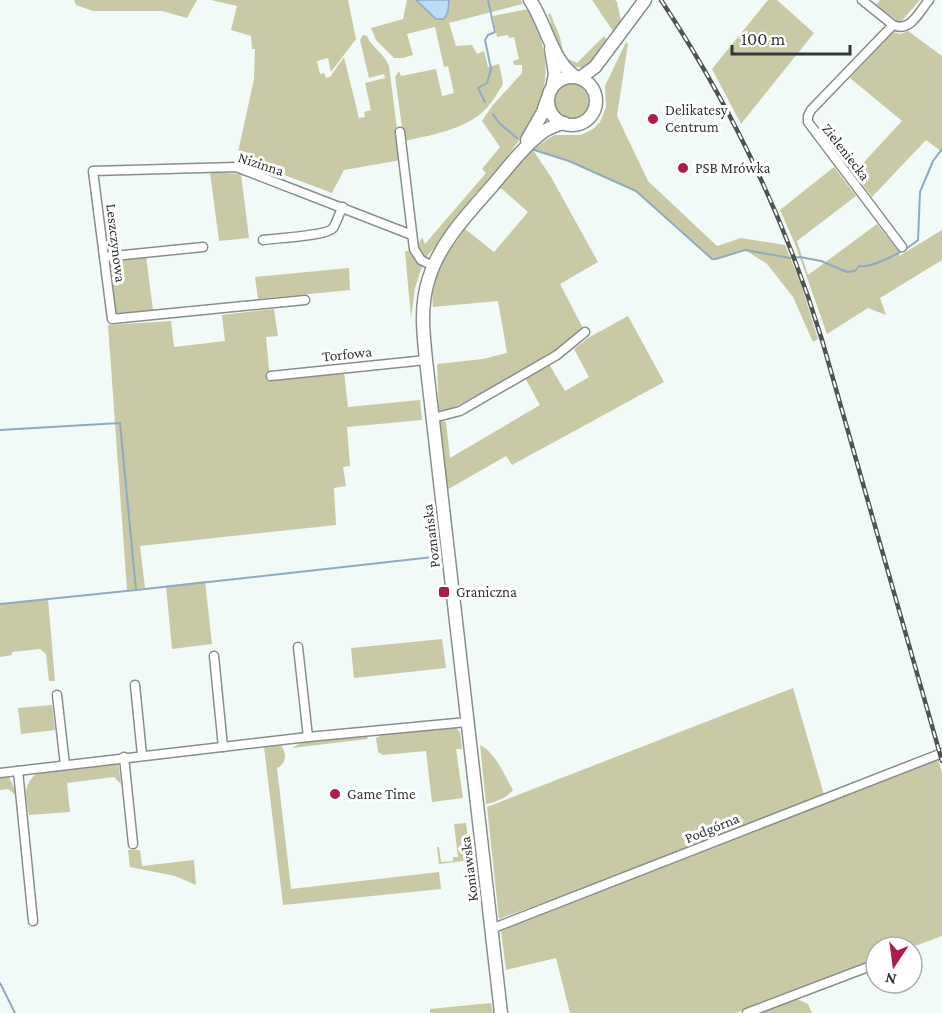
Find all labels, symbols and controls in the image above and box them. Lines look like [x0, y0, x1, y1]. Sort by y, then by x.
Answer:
scale bar [732, 18, 850, 56]
text: 100 m [741, 29, 786, 49]
place label: Delikatesy Centrum [665, 102, 728, 135]
marker: Delikatesy Centrum [646, 112, 660, 126]
street label: Zieleniecka [819, 120, 873, 184]
street label: Nizinna [236, 149, 286, 179]
place label: PSB Mrówka [695, 160, 771, 176]
marker: PSB Mrówka [676, 161, 690, 175]
street label: Leszczynowa [102, 203, 129, 283]
street label: Torfowa [321, 343, 373, 365]
street label: Poznańska [419, 503, 443, 569]
place label: Graniczna [456, 584, 517, 600]
marker: Graniczna [437, 585, 451, 599]
place label: Game Time [347, 786, 416, 802]
marker: Game Time [328, 787, 342, 801]
street label: Podgórna [682, 810, 742, 847]
street label: Koniawska [457, 835, 481, 903]
north arrow [864, 935, 924, 995]
text: N [883, 970, 898, 989]

